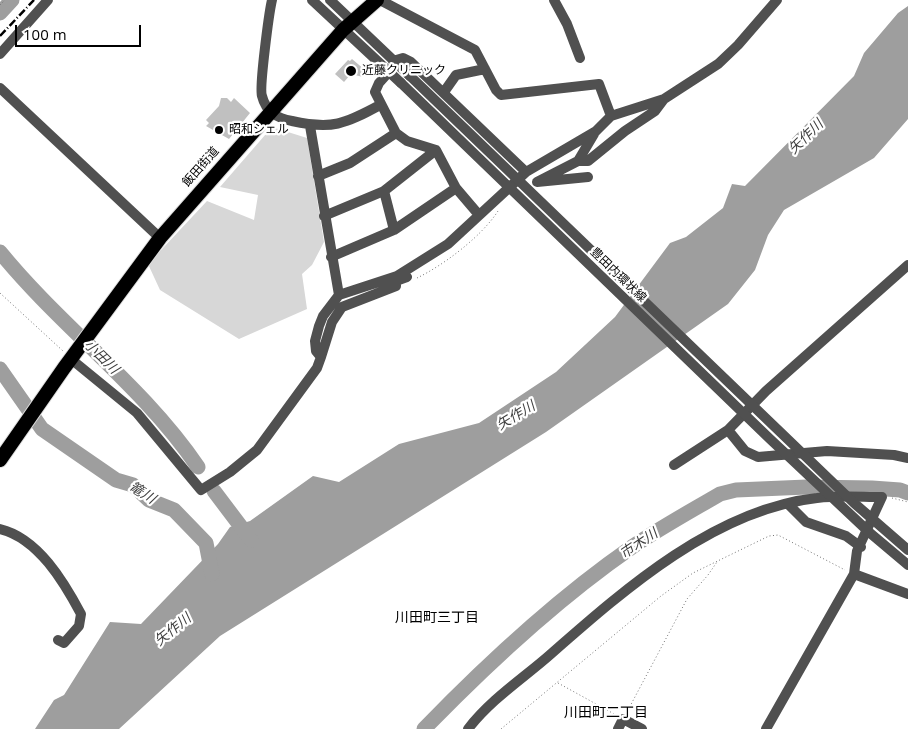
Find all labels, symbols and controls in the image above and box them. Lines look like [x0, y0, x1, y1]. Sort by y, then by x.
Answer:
scale bar [18, 15, 144, 47]
text: 100 m [23, 24, 67, 44]
marker: 近藤クリニック [344, 64, 358, 78]
place label: 近藤クリニック [362, 64, 446, 78]
water label: 矢作川 [785, 116, 827, 158]
place label: 昭和シェル [229, 123, 289, 137]
marker: 昭和シェル [213, 124, 225, 136]
street label: 飯田街道 [180, 144, 222, 190]
street label: 豊田内環状線 [587, 245, 649, 305]
water label: 小田川 [80, 336, 122, 378]
water label: 矢作川 [494, 398, 538, 434]
water label: 篭川 [126, 478, 158, 508]
water label: 市木川 [617, 525, 661, 563]
water label: 矢作川 [151, 610, 195, 650]
district label: 川田町三丁目 [395, 610, 479, 626]
district label: 川田町二丁目 [564, 705, 648, 721]

